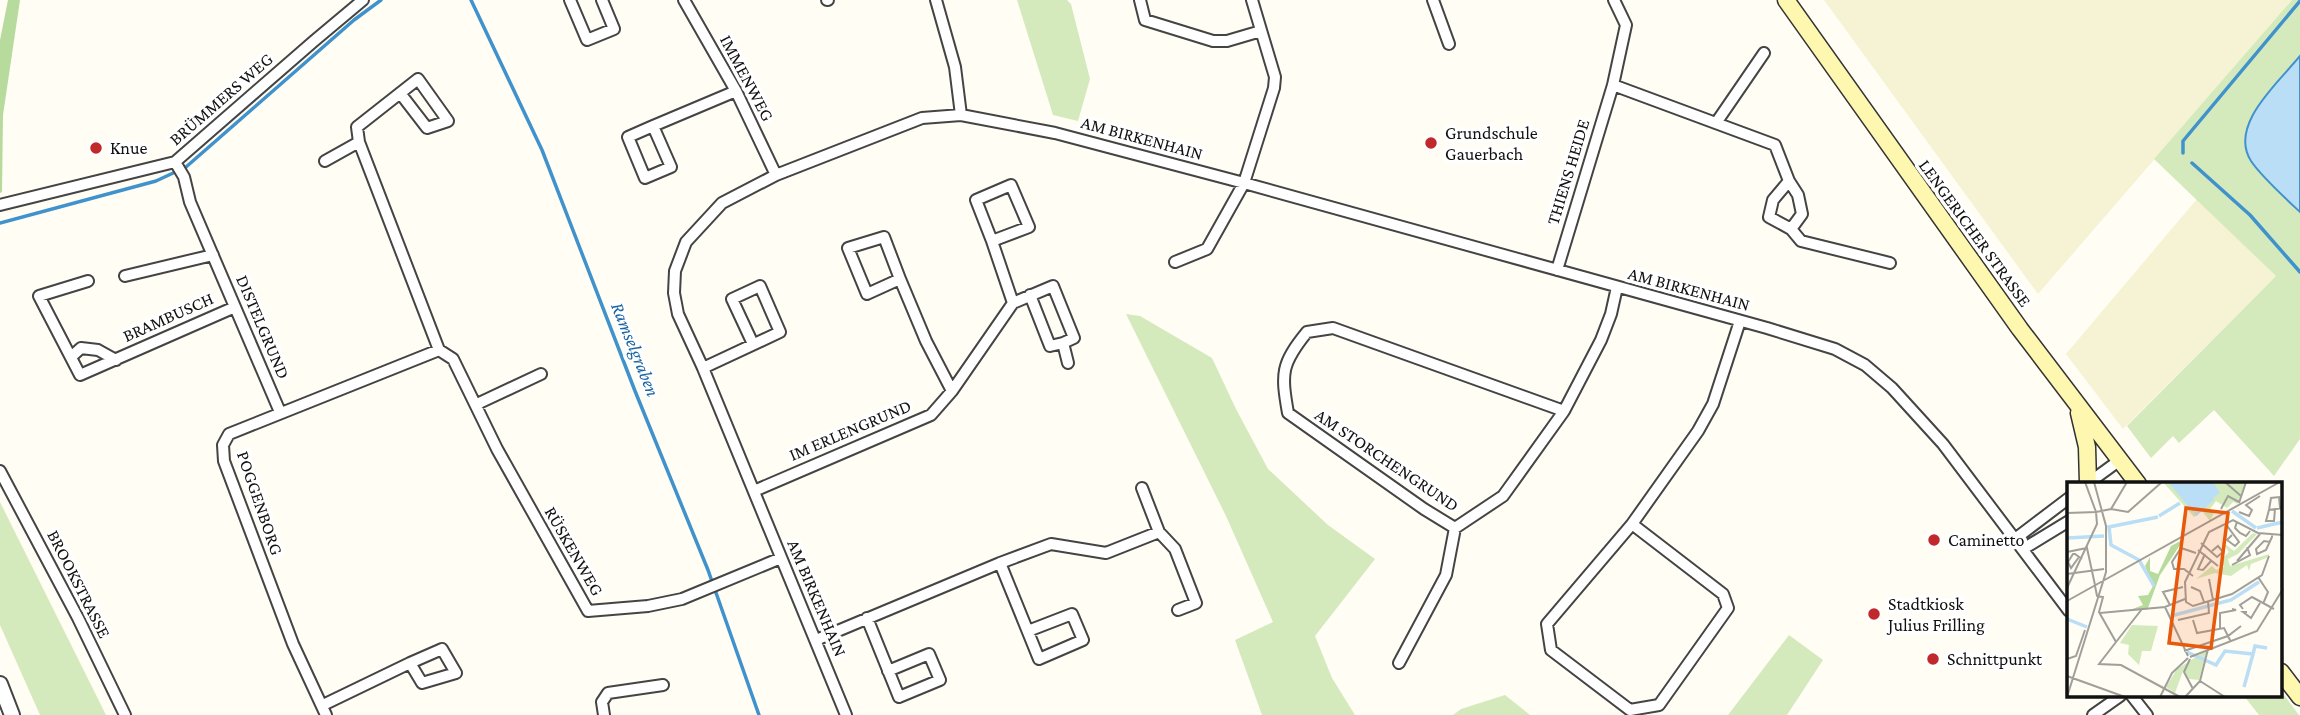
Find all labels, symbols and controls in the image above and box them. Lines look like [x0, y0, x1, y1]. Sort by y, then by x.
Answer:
street label: IMMENWEG [716, 32, 778, 124]
street label: BRÜMMERS WEG [165, 49, 277, 149]
street label: AM BIRKENHAIN [1079, 112, 1205, 164]
street label: THIENS HEIDE [1542, 117, 1594, 227]
place label: Grundschule Gauerbach [1445, 123, 1538, 164]
marker: Grundschule Gauerbach [1423, 135, 1439, 151]
place label: Knue [110, 138, 148, 158]
marker: Knue [88, 140, 104, 156]
street label: LENGERICHER STRASSE [1915, 155, 2035, 311]
street label: AM BIRKENHAIN [1626, 263, 1752, 315]
street label: DISTELGRUND [232, 272, 294, 382]
street label: BRAMBUSCH [120, 288, 216, 346]
water label: Ramselgraben [607, 299, 664, 399]
street label: IM ERLENGRUND [786, 395, 914, 465]
street label: AM STORCHENGRUND [1311, 404, 1463, 516]
street label: POGGENBORG [233, 448, 287, 558]
inset map [2067, 482, 2282, 698]
street label: RÜSKENWEG [540, 503, 608, 599]
street label: BROOKSTRASSE [43, 527, 115, 641]
place label: Caminetto [1948, 530, 2024, 550]
marker: Caminetto [1926, 532, 1942, 548]
street label: AM BIRKENHAIN [783, 537, 851, 660]
place label: Stadtkiosk Julius Frilling [1886, 594, 1985, 635]
marker: Stadtkiosk Julius Frilling [1866, 606, 1882, 622]
place label: Schnittpunkt [1947, 649, 2043, 669]
marker: Schnittpunkt [1925, 651, 1941, 667]

